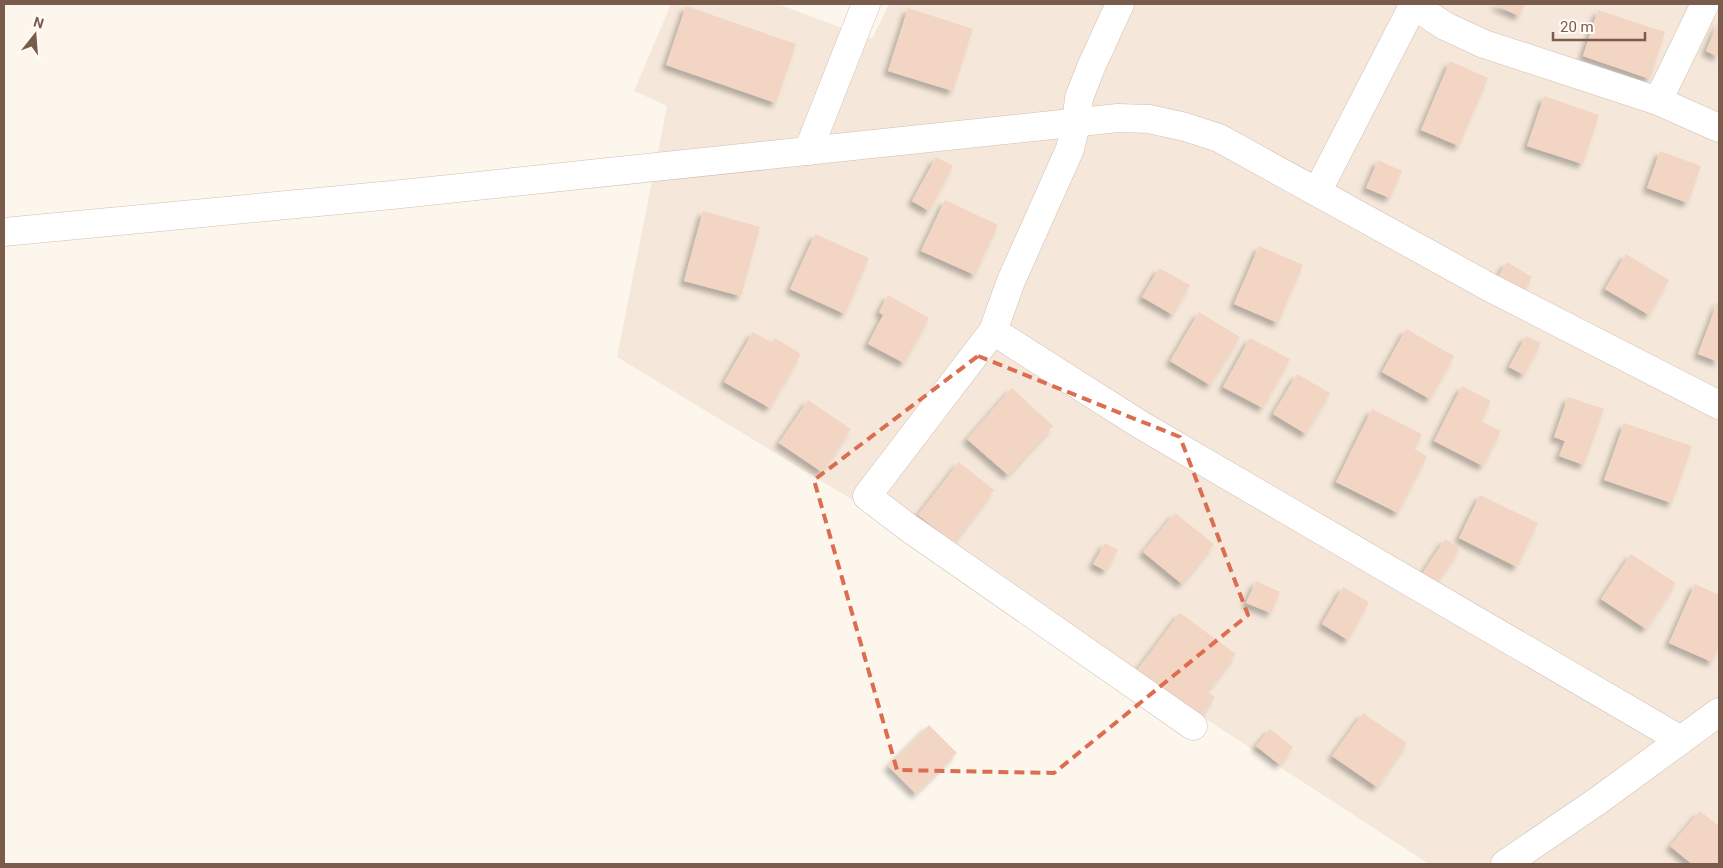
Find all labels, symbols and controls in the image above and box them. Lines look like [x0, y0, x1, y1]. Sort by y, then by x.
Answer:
north arrow [10, 10, 60, 60]
scale bar [1553, 10, 1646, 42]
text: N [32, 13, 46, 32]
text: 20 m [1560, 18, 1594, 36]

